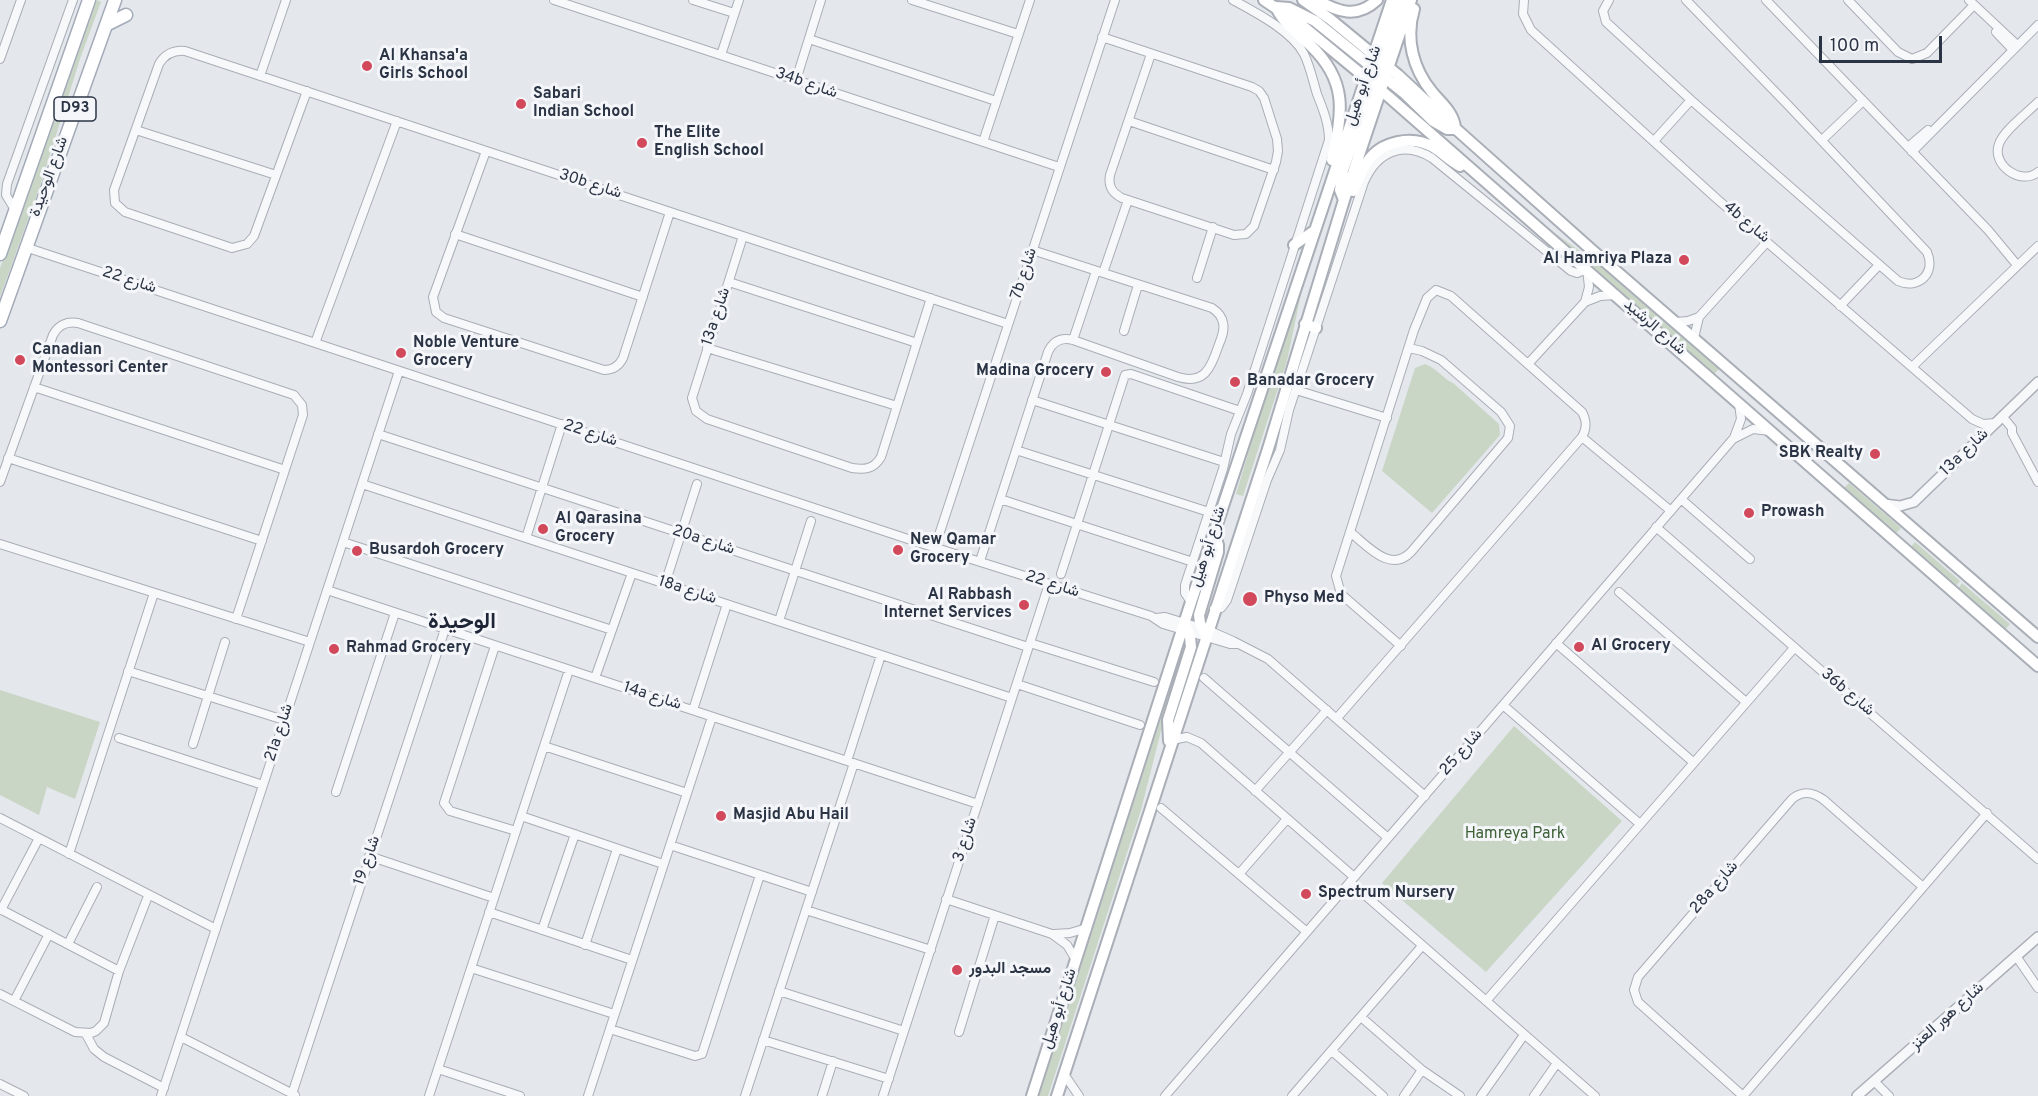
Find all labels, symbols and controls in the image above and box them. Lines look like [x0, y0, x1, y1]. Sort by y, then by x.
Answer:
scale bar [1822, 24, 1945, 62]
text: 100 m [1830, 35, 1879, 58]
street label: شارع أبو هيل [1341, 43, 1387, 129]
place label: Al Khansa'a Girls School [379, 47, 468, 85]
marker: Al Khansa'a Girls School [360, 59, 374, 73]
street label: 34b شارع [772, 64, 840, 104]
place label: Sabari Indian School [533, 85, 634, 123]
road number: D93 [54, 97, 96, 121]
marker: Sabari Indian School [514, 97, 528, 111]
place label: The Elite English School [654, 124, 764, 162]
street label: شارع الوحيدة [27, 134, 73, 220]
marker: The Elite English School [635, 136, 649, 150]
street label: 30b شارع [556, 166, 624, 204]
street label: 4b شارع [1719, 198, 1773, 248]
street label: 7b شارع [1008, 246, 1042, 302]
place label: Al Hamriya Plaza [1543, 250, 1672, 270]
marker: Al Hamriya Plaza [1677, 253, 1691, 267]
street label: شارع 22 [100, 263, 158, 299]
street label: 13a شارع [699, 285, 735, 349]
street label: شارع الرشيد [1619, 296, 1689, 360]
place label: Noble Venture Grocery [413, 334, 519, 372]
place label: Canadian Montessori Center [32, 341, 168, 379]
marker: Noble Venture Grocery [394, 346, 408, 360]
marker: Canadian Montessori Center [13, 353, 27, 367]
place label: Madina Grocery [976, 362, 1094, 382]
marker: Madina Grocery [1099, 365, 1113, 379]
place label: Banadar Grocery [1247, 372, 1374, 392]
marker: Banadar Grocery [1228, 375, 1242, 389]
street label: شارع 22 [561, 416, 619, 452]
street label: 13a شارع [1937, 425, 1993, 481]
place label: SBK Realty [1779, 444, 1863, 464]
marker: SBK Realty [1868, 447, 1882, 461]
place label: Prowash [1761, 503, 1824, 523]
street label: شارع أبو هيل [1187, 504, 1231, 590]
marker: Prowash [1742, 506, 1756, 520]
place label: Al Qarasina Grocery [555, 510, 642, 548]
marker: Al Qarasina Grocery [536, 522, 550, 536]
street label: 20a شارع [669, 522, 737, 560]
place label: New Qamar Grocery [910, 531, 996, 569]
place label: Busardoh Grocery [369, 541, 504, 561]
marker: New Qamar Grocery [891, 543, 905, 557]
marker: Busardoh Grocery [350, 544, 364, 558]
street label: شارع 22 [1023, 567, 1081, 603]
street label: 18a شارع [655, 573, 719, 609]
place label: Al Rabbash Internet Services [884, 586, 1012, 624]
place label: Physo Med [1264, 589, 1345, 609]
marker: Physo Med [1241, 590, 1259, 608]
marker: Al Rabbash Internet Services [1017, 598, 1031, 612]
district label: الوحيدة [428, 611, 496, 637]
place label: Al Grocery [1591, 637, 1671, 657]
place label: Rahmad Grocery [346, 639, 471, 659]
marker: Al Grocery [1572, 640, 1586, 654]
marker: Rahmad Grocery [327, 642, 341, 656]
street label: 36b شارع [1816, 665, 1878, 721]
street label: 14a شارع [621, 679, 683, 715]
street label: 21a شارع [262, 702, 298, 764]
street label: شارع 25 [1436, 726, 1488, 780]
place label: Masjid Abu Hail [733, 806, 849, 826]
marker: Masjid Abu Hail [714, 809, 728, 823]
street label: شارع 3 [950, 815, 982, 865]
park label: Hamreya Park [1465, 825, 1565, 845]
street label: شارع 19 [351, 834, 385, 888]
street label: 28a شارع [1687, 858, 1743, 918]
place label: Spectrum Nursery [1318, 884, 1455, 904]
marker: Spectrum Nursery [1299, 887, 1313, 901]
place label: مسجد البدور [969, 960, 1051, 980]
marker: مسجد البدور [950, 963, 964, 977]
street label: شارع أبو هيل [1038, 966, 1082, 1052]
street label: شارع هور العنز [1907, 979, 1989, 1055]

